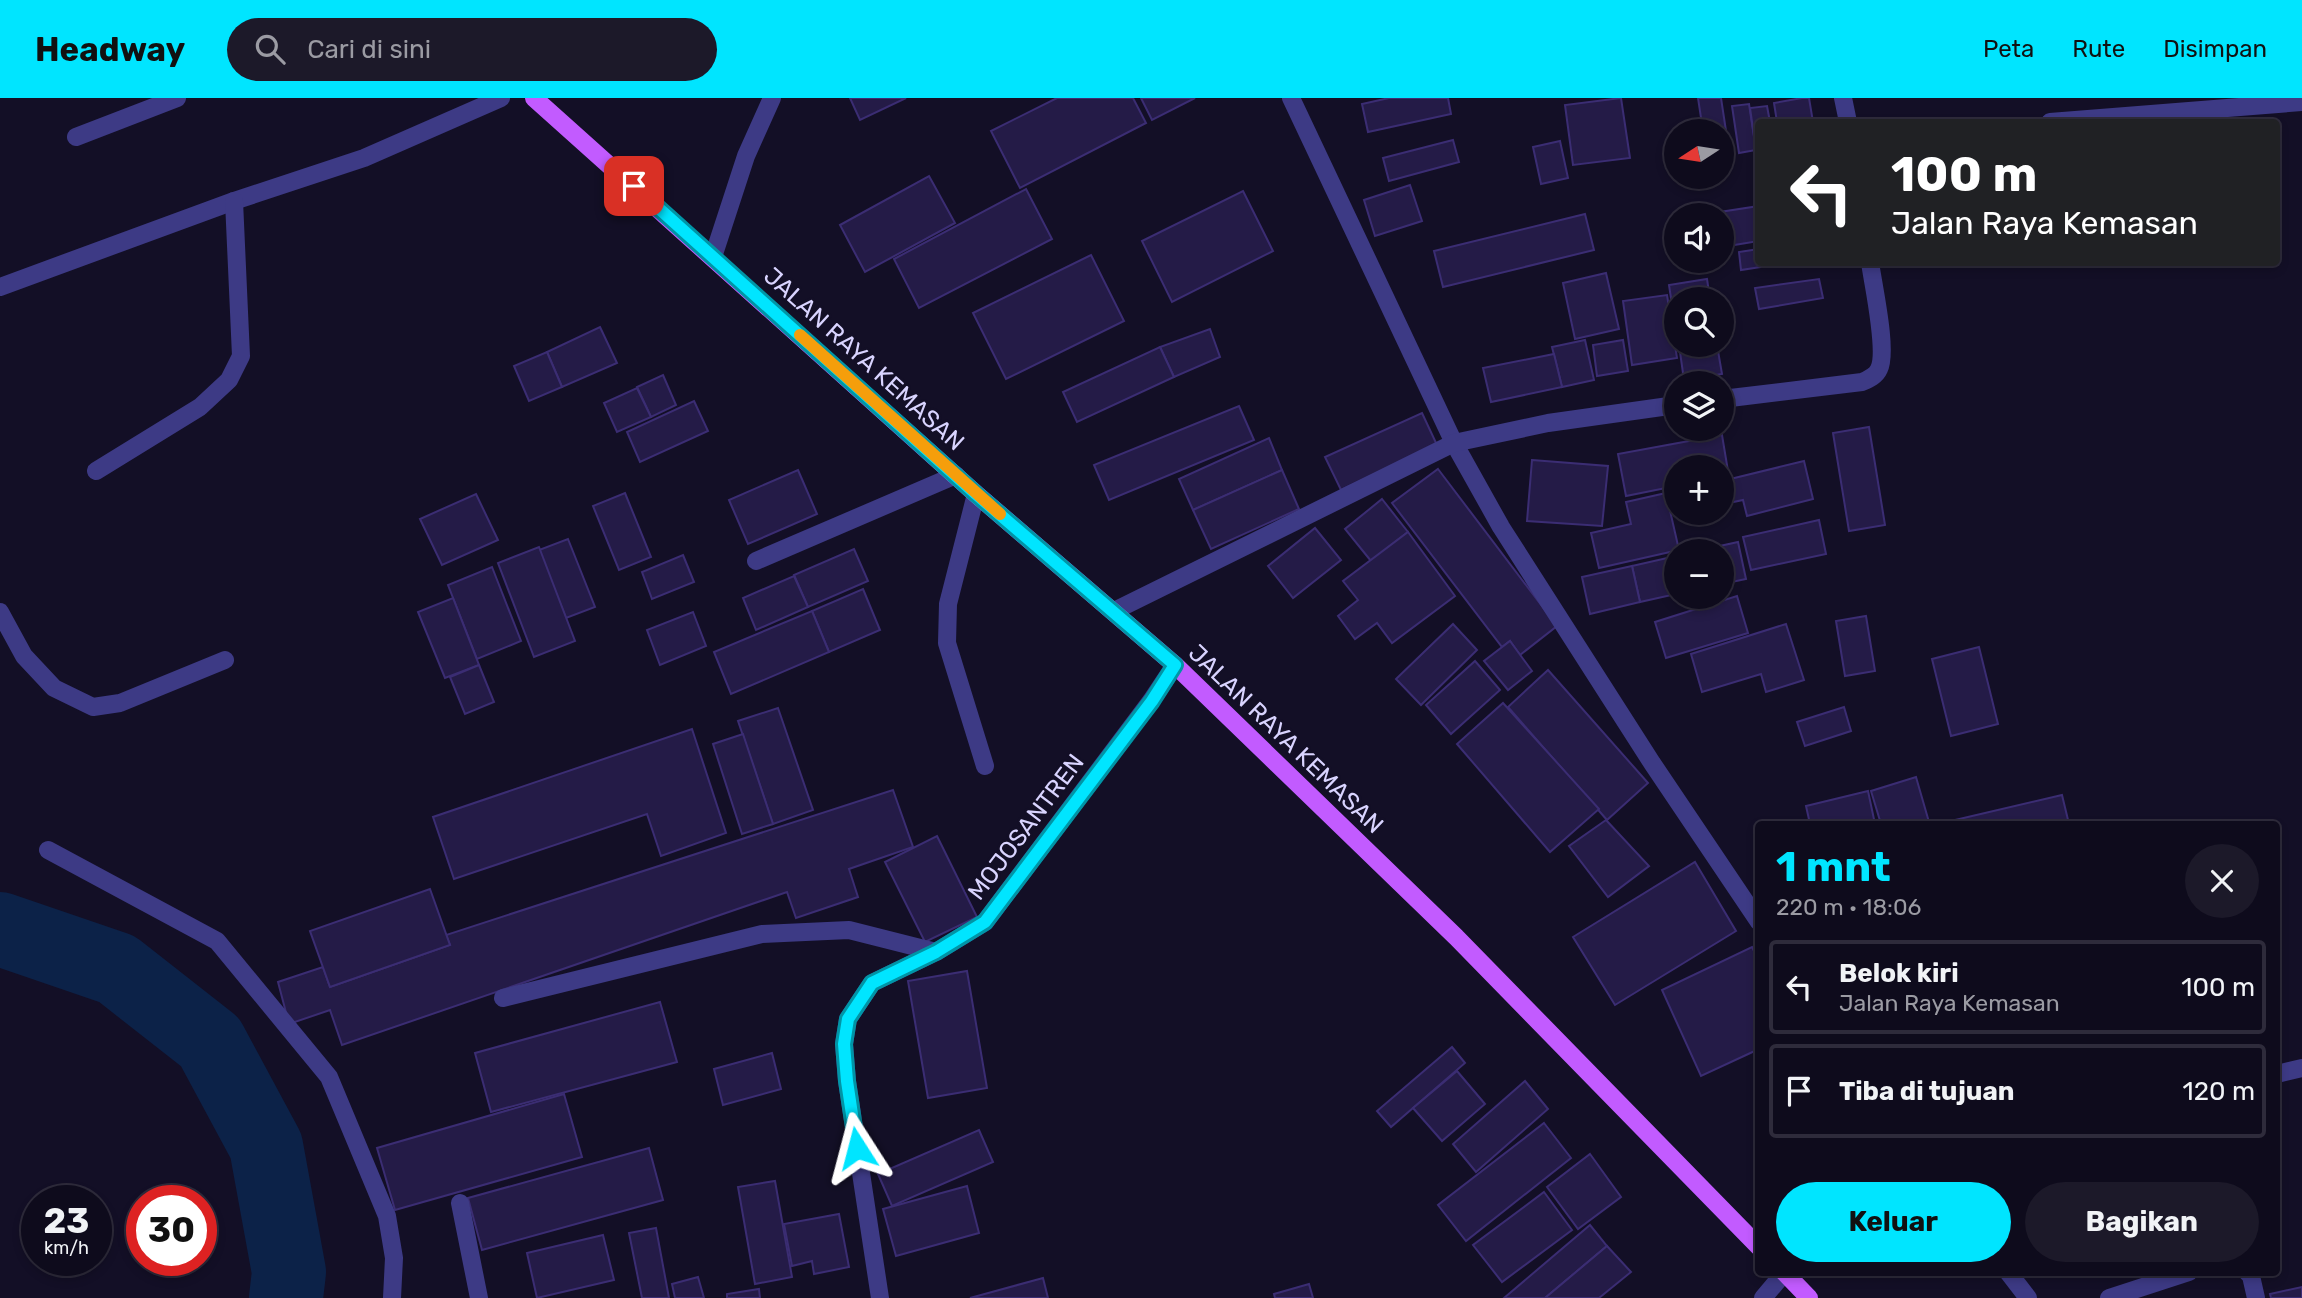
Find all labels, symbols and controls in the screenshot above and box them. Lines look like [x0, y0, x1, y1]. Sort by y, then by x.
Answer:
search box [227, 18, 717, 81]
text: Headway [35, 30, 185, 69]
icon: search [251, 30, 289, 68]
text: Cari di sini [307, 34, 431, 65]
text: Peta [1983, 35, 2034, 63]
text: Rute [2072, 35, 2125, 63]
text: Disimpan [2163, 35, 2267, 63]
north arrow [1664, 119, 1734, 189]
map controls [1664, 119, 1734, 609]
text: 100 m [1891, 145, 2037, 203]
icon: left [1776, 147, 1867, 238]
pin [604, 156, 664, 216]
icon: arrive [615, 167, 653, 205]
button: sound [1664, 203, 1734, 273]
text: Jalan Raya Kemasan [1891, 204, 2198, 242]
street label: JALAN RAYA KEMASAN [758, 262, 970, 456]
button: search [1664, 287, 1734, 357]
button: layers [1664, 371, 1734, 441]
button: + [1664, 455, 1734, 525]
button: − [1664, 539, 1734, 609]
street label: JALAN RAYA KEMASAN [1183, 639, 1389, 839]
street label: MOJOSANTREN [962, 749, 1090, 905]
text: 1 mnt [1776, 842, 1891, 892]
button: close [2185, 844, 2259, 918]
text: 220 m · 18:06 [1776, 893, 1921, 921]
text: Belok kiri [1839, 958, 1959, 989]
icon: left [1780, 968, 1818, 1006]
text: 100 m [2181, 972, 2255, 1003]
text: Jalan Raya Kemasan [1839, 989, 2060, 1017]
icon: arrive [1780, 1072, 1818, 1110]
text: Tiba di tujuan [1839, 1076, 2014, 1107]
text: 120 m [2183, 1076, 2255, 1107]
position arrow [820, 1111, 894, 1185]
button: Keluar [1776, 1182, 2011, 1262]
button: Bagikan [2025, 1182, 2259, 1262]
speed limit sign: 30 [126, 1185, 217, 1276]
text: 23 [44, 1200, 89, 1242]
text: km/h [44, 1237, 89, 1259]

